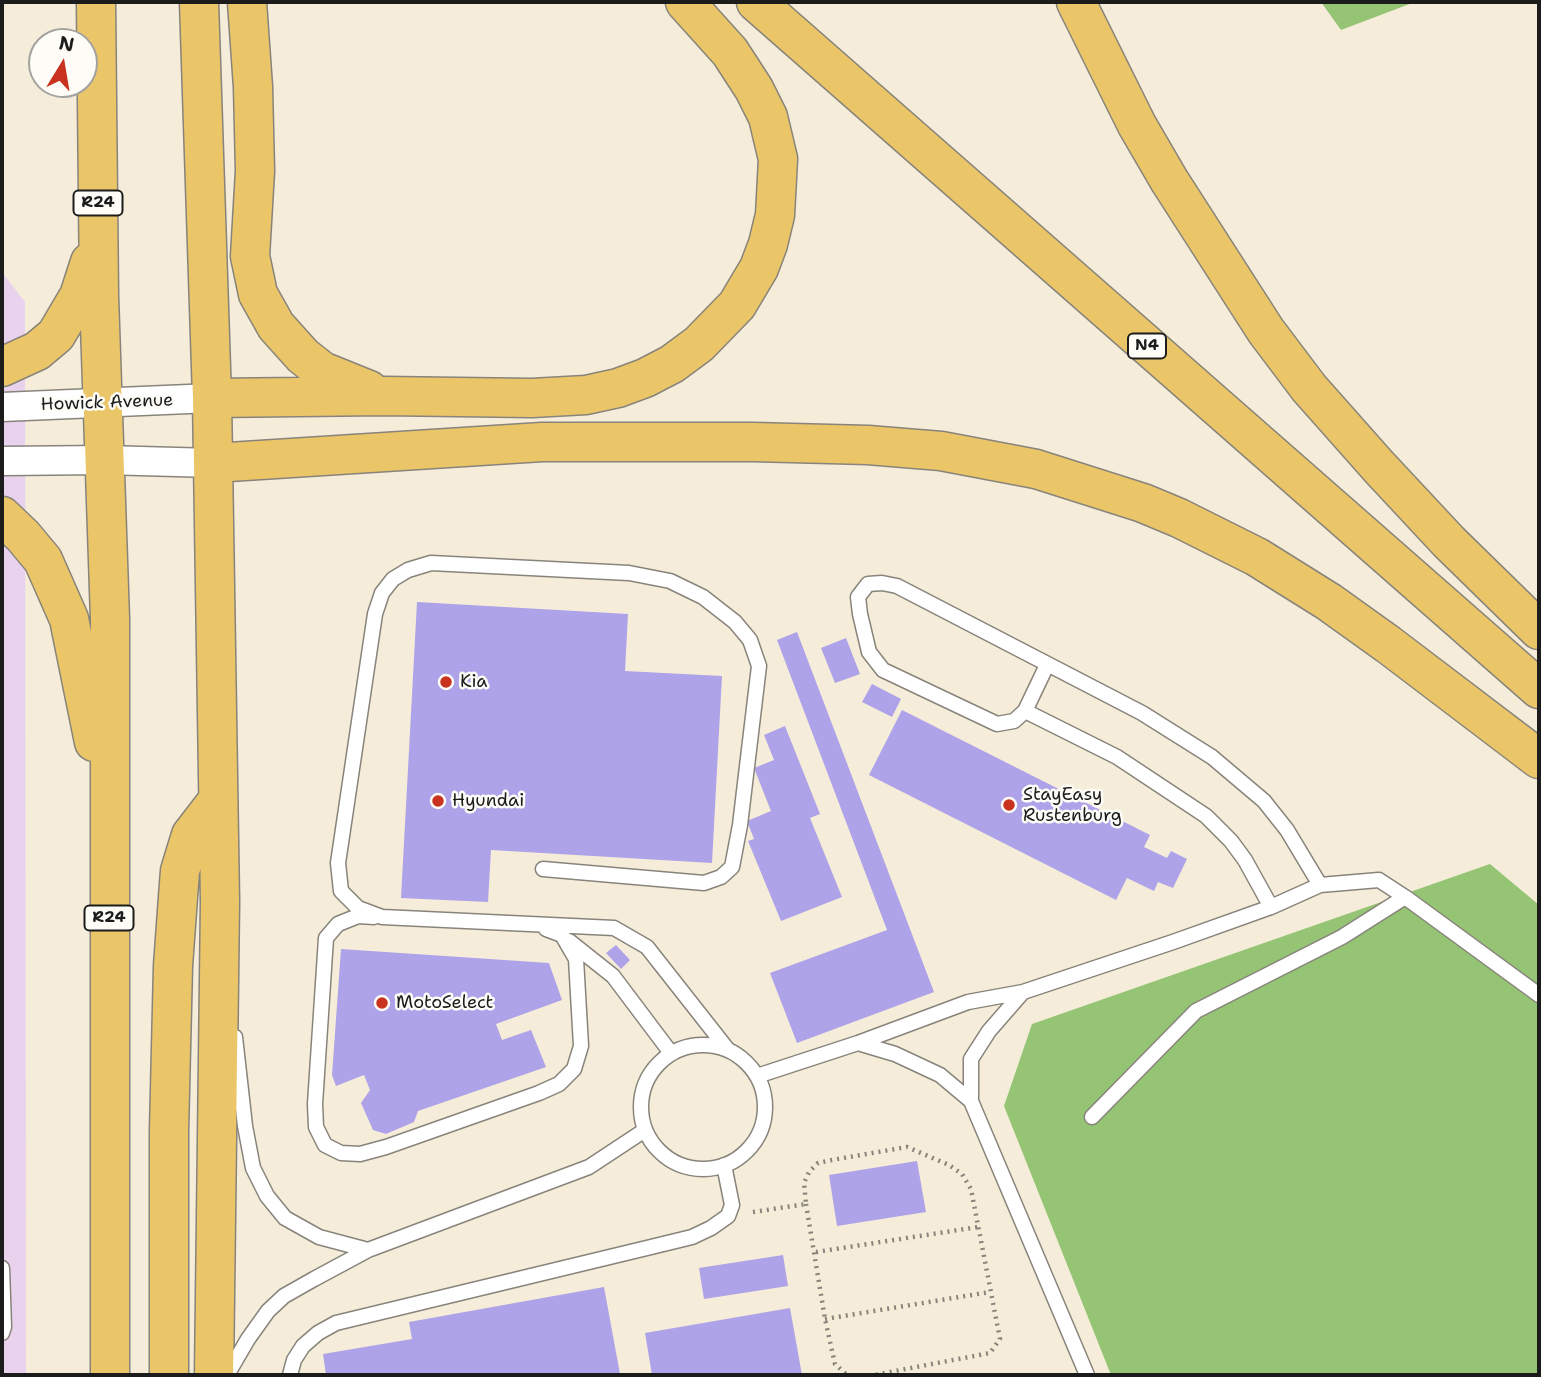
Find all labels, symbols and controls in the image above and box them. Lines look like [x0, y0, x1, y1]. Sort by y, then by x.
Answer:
north arrow [28, 28, 98, 98]
text: N [57, 30, 76, 58]
road number: R24 [74, 190, 122, 216]
road number: N4 [1128, 334, 1166, 358]
street label: Howick Avenue [40, 390, 174, 416]
place label: Kia [460, 671, 487, 693]
marker: Kia [438, 674, 454, 690]
place label: StayEasy Rustenburg [1023, 784, 1122, 826]
place label: Hyundai [452, 790, 524, 812]
marker: Hyundai [430, 793, 446, 809]
marker: StayEasy Rustenburg [1001, 797, 1017, 813]
road number: R24 [84, 906, 134, 930]
place label: MotoSelect [396, 992, 493, 1014]
marker: MotoSelect [374, 995, 390, 1011]

